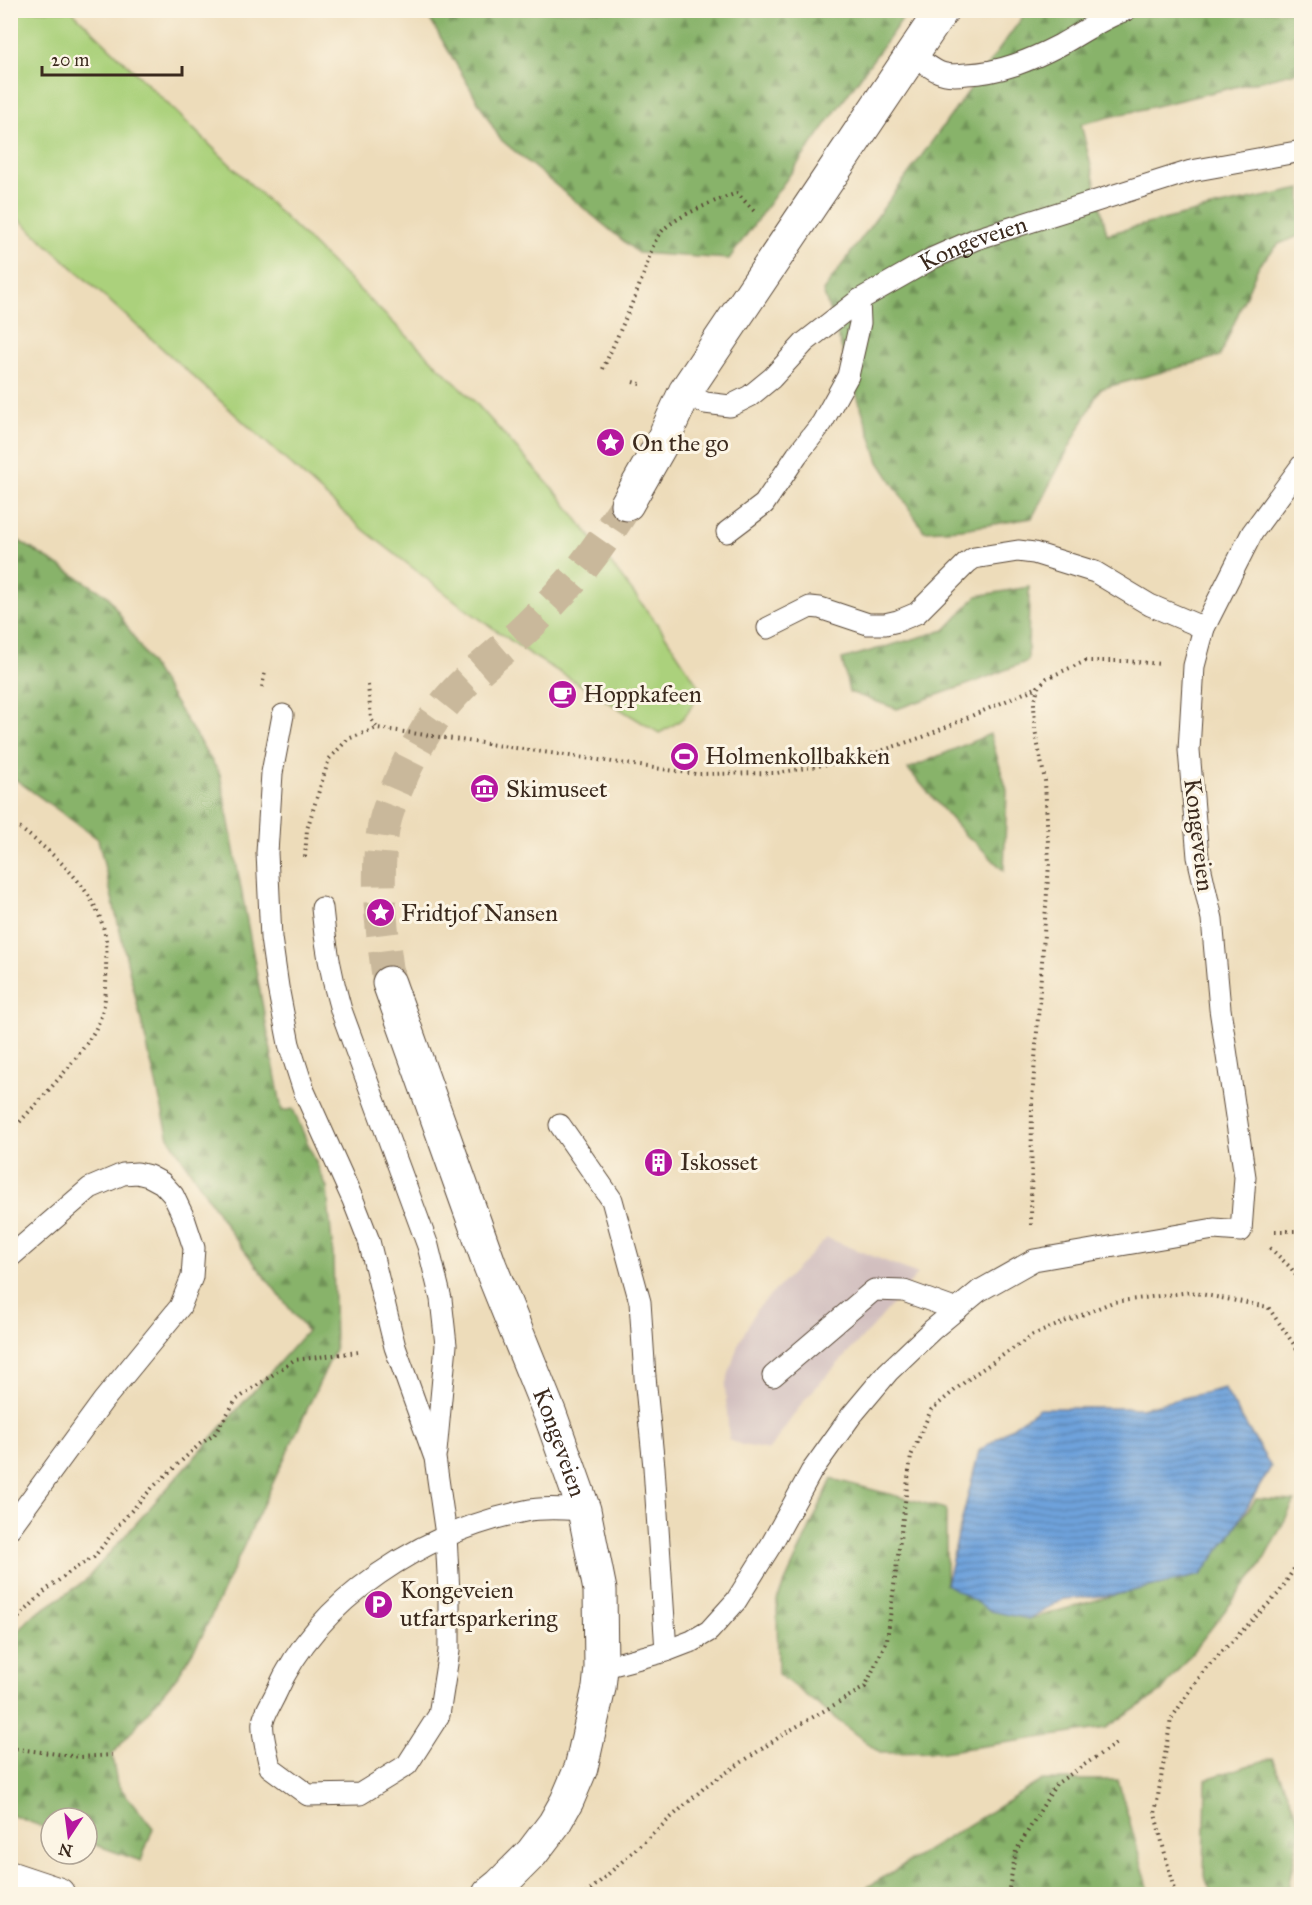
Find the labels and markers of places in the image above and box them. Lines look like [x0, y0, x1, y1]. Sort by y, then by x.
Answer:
place icon: On the go [595, 427, 627, 459]
place label: On the go [632, 428, 729, 458]
cafe icon: Hoppkafeen [546, 678, 578, 710]
place label: Hoppkafeen [583, 679, 702, 709]
sports icon: Holmenkollbakken [668, 740, 700, 772]
place label: Holmenkollbakken [705, 741, 890, 771]
museum icon: Skimuseet [469, 773, 501, 805]
place label: Skimuseet [506, 774, 608, 804]
place icon: Fridtjof Nansen [364, 897, 396, 929]
place label: Fridtjof Nansen [401, 898, 558, 928]
building icon: Iskosset [643, 1146, 675, 1178]
place label: Iskosset [680, 1147, 758, 1177]
place label: Kongeveien utfartsparkering [400, 1575, 558, 1633]
parking icon: Kongeveien utfartsparkering [363, 1588, 395, 1620]

